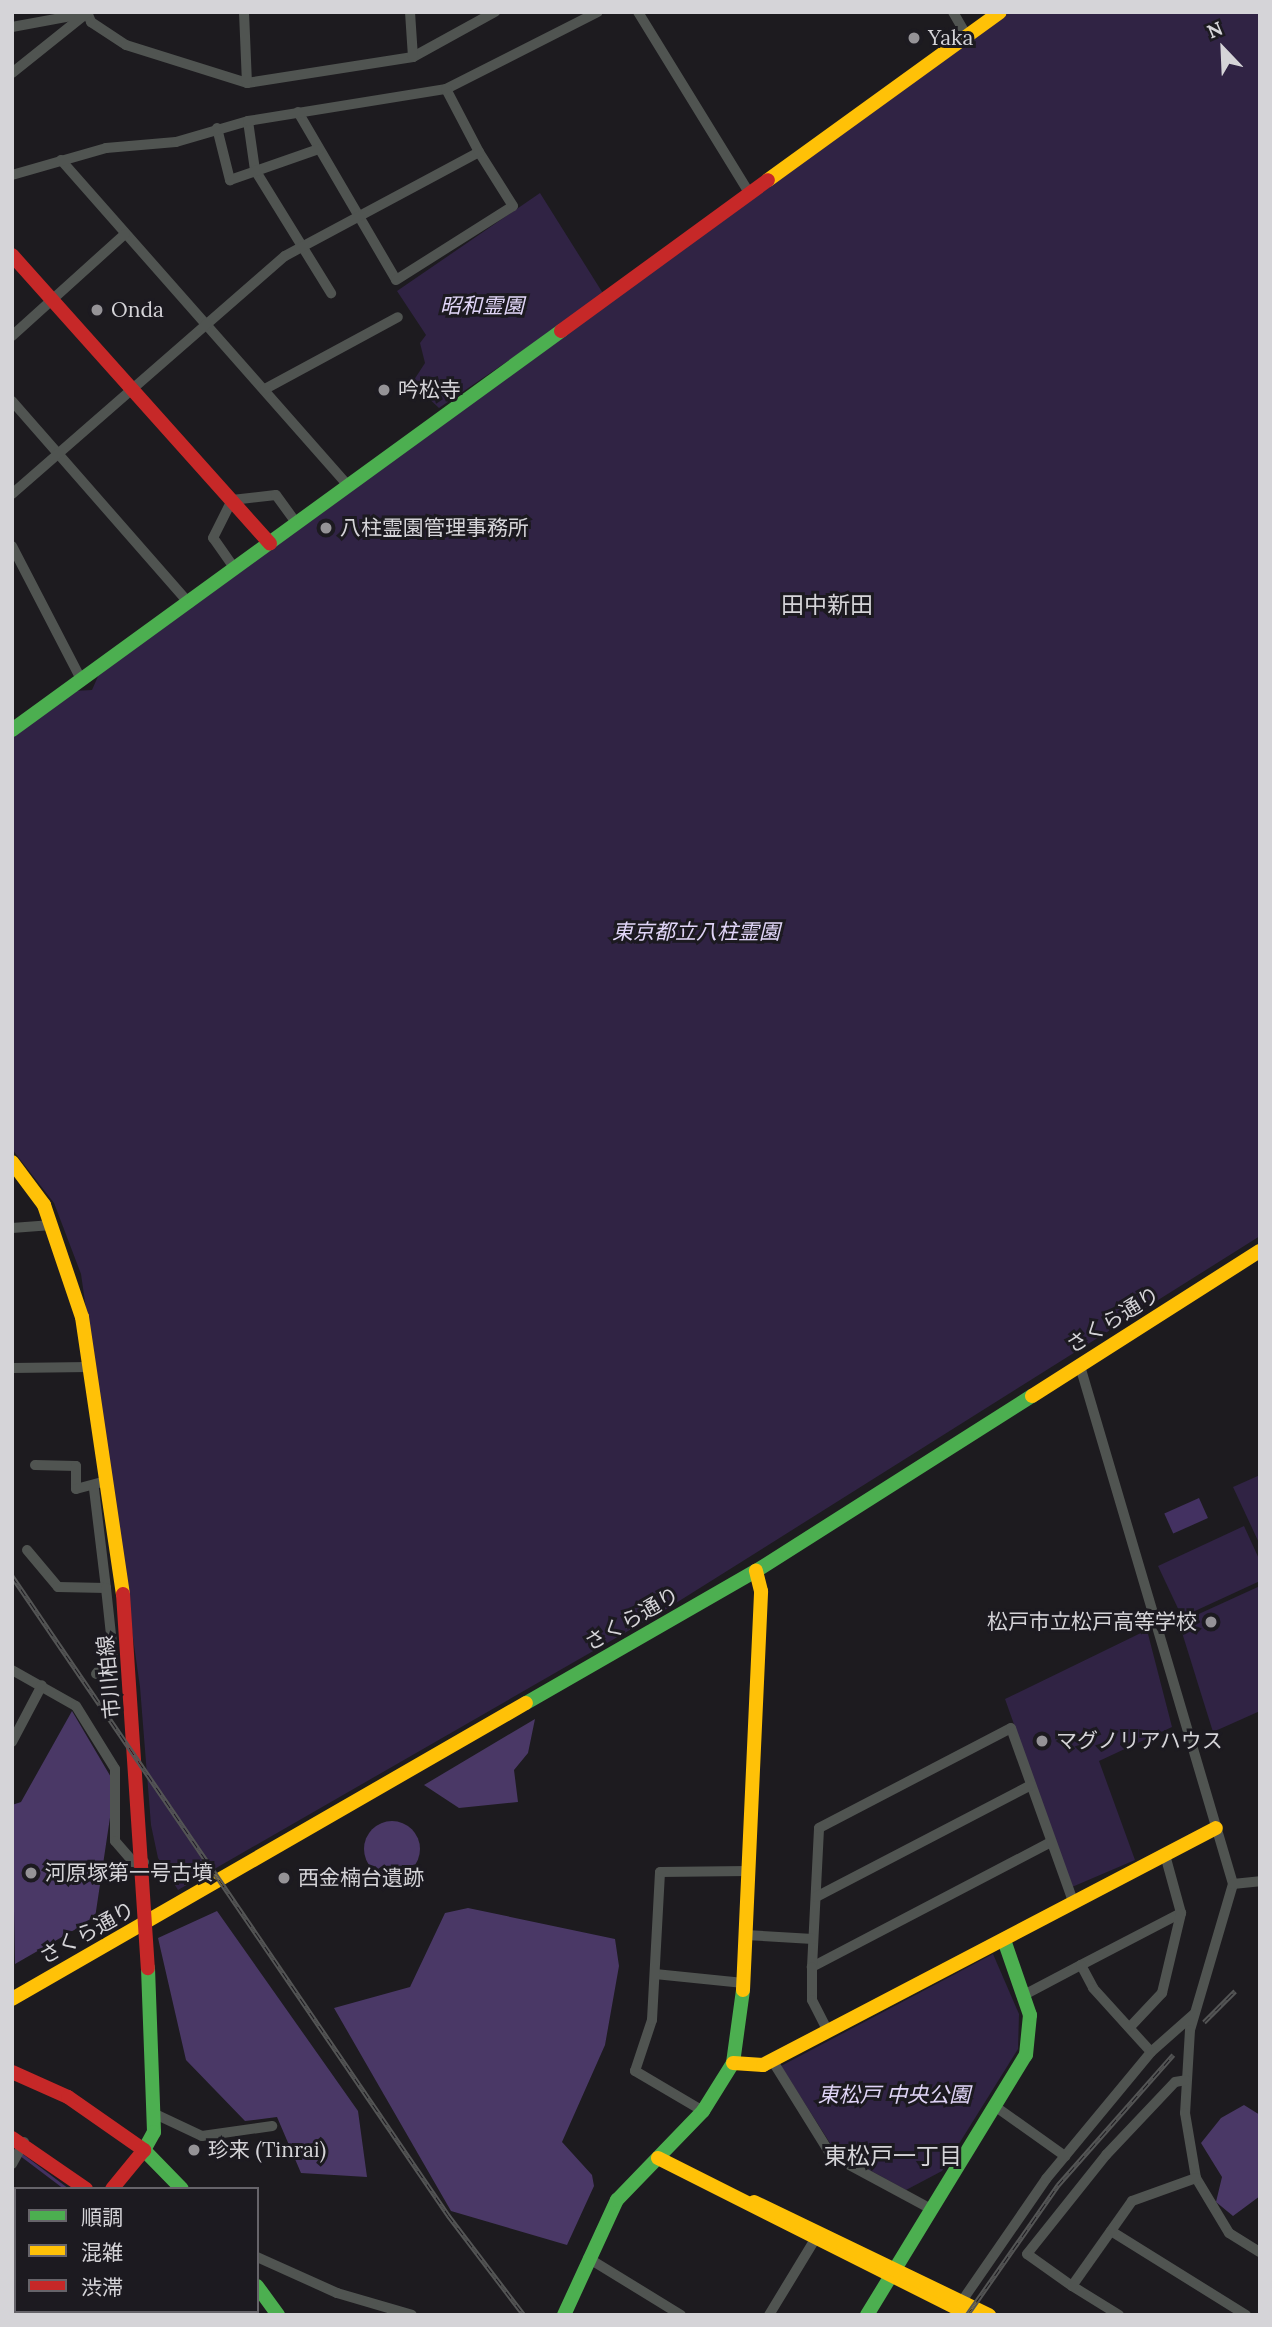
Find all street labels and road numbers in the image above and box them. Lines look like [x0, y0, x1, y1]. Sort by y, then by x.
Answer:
street label: さくら通り [1062, 1281, 1164, 1359]
street label: さくら通り [580, 1582, 684, 1656]
street label: 市川柏線 [93, 1634, 125, 1720]
street label: さくら通り [35, 1897, 139, 1969]

